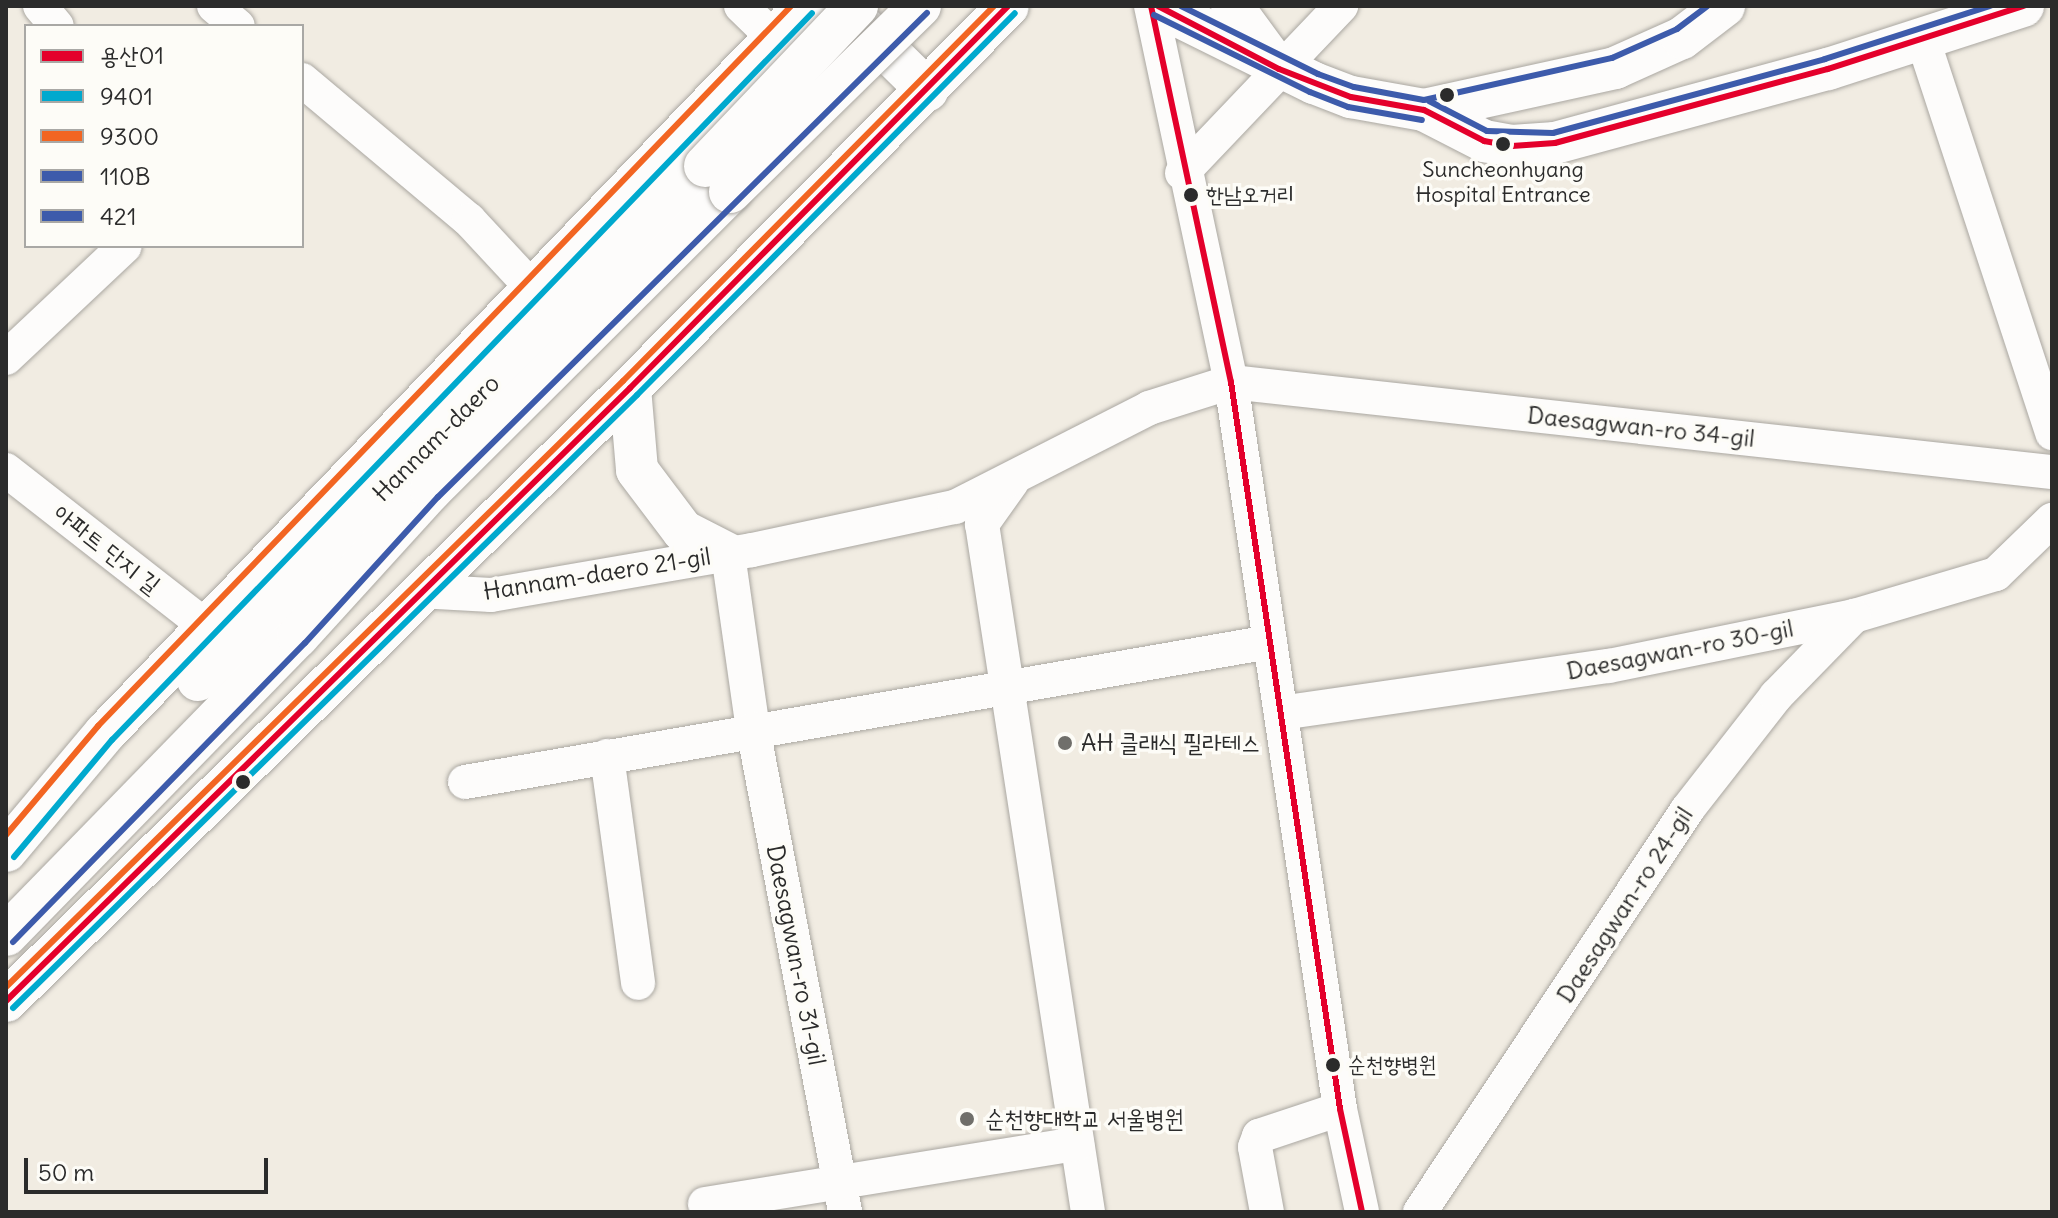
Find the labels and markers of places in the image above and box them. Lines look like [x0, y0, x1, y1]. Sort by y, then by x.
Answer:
unlabelled marker [1439, 87, 1455, 103]
marker: Suncheonhyang Hospital Entrance [1495, 136, 1511, 152]
place label: Suncheonhyang Hospital Entrance [1415, 156, 1591, 208]
place label: 한남오거리 [1206, 182, 1295, 208]
marker: 한남오거리 [1183, 187, 1199, 203]
place label: AH 클래식 필라테스 [1081, 729, 1260, 757]
marker: AH 클래식 필라테스 [1056, 734, 1074, 752]
unlabelled marker [235, 774, 251, 790]
place label: 순천향병원 [1348, 1052, 1437, 1078]
marker: 순천향병원 [1325, 1057, 1341, 1073]
place label: 순천향대학교 서울병원 [985, 1105, 1184, 1133]
marker: 순천향대학교 서울병원 [956, 1108, 978, 1130]

